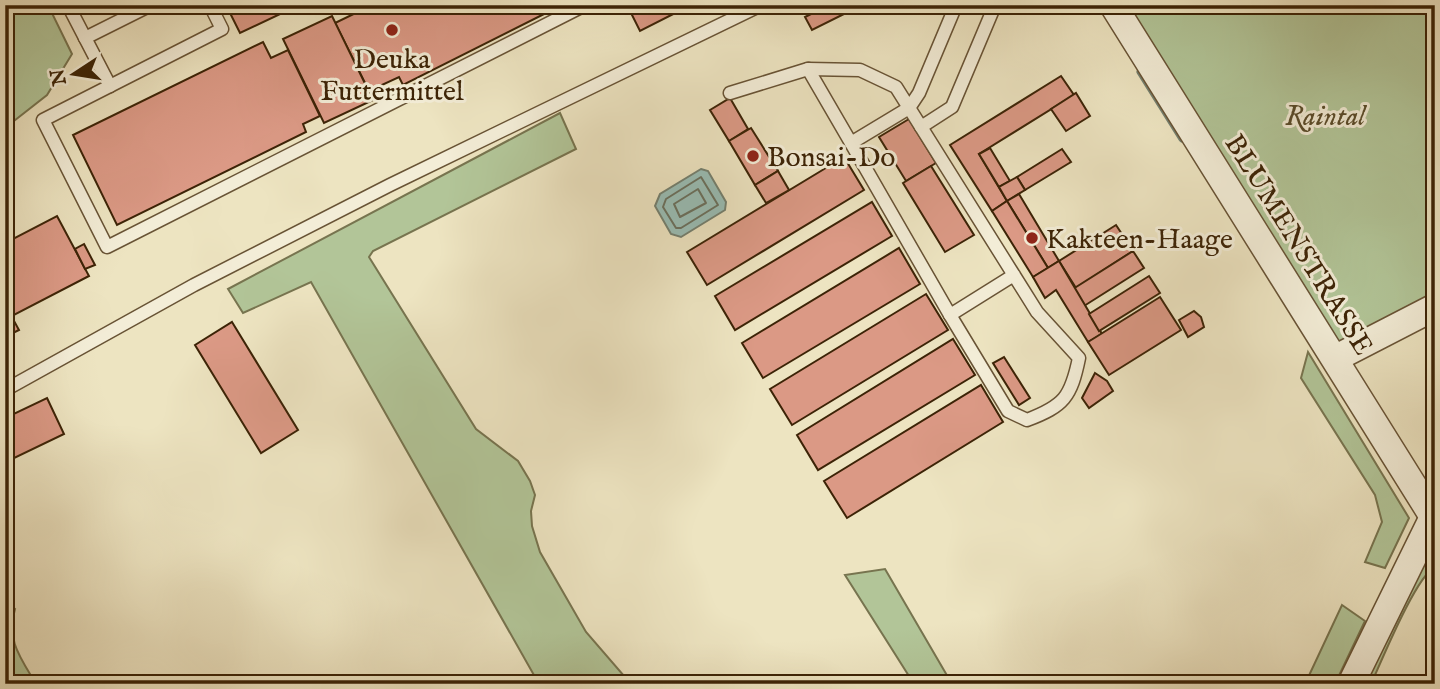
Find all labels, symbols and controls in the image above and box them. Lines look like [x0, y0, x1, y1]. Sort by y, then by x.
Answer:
marker: Deuka Futtermittel [384, 22, 400, 38]
north arrow [38, 38, 108, 108]
place label: Deuka Futtermittel [320, 43, 464, 110]
text: N [46, 66, 73, 89]
park label: Raintal [1285, 100, 1367, 135]
street label: BLUMENSTRASSE [1216, 128, 1380, 362]
place label: Bonsai-Do [767, 141, 895, 176]
marker: Bonsai-Do [745, 148, 761, 164]
place label: Kakteen-Haage [1046, 223, 1233, 258]
marker: Kakteen-Haage [1024, 230, 1040, 246]

